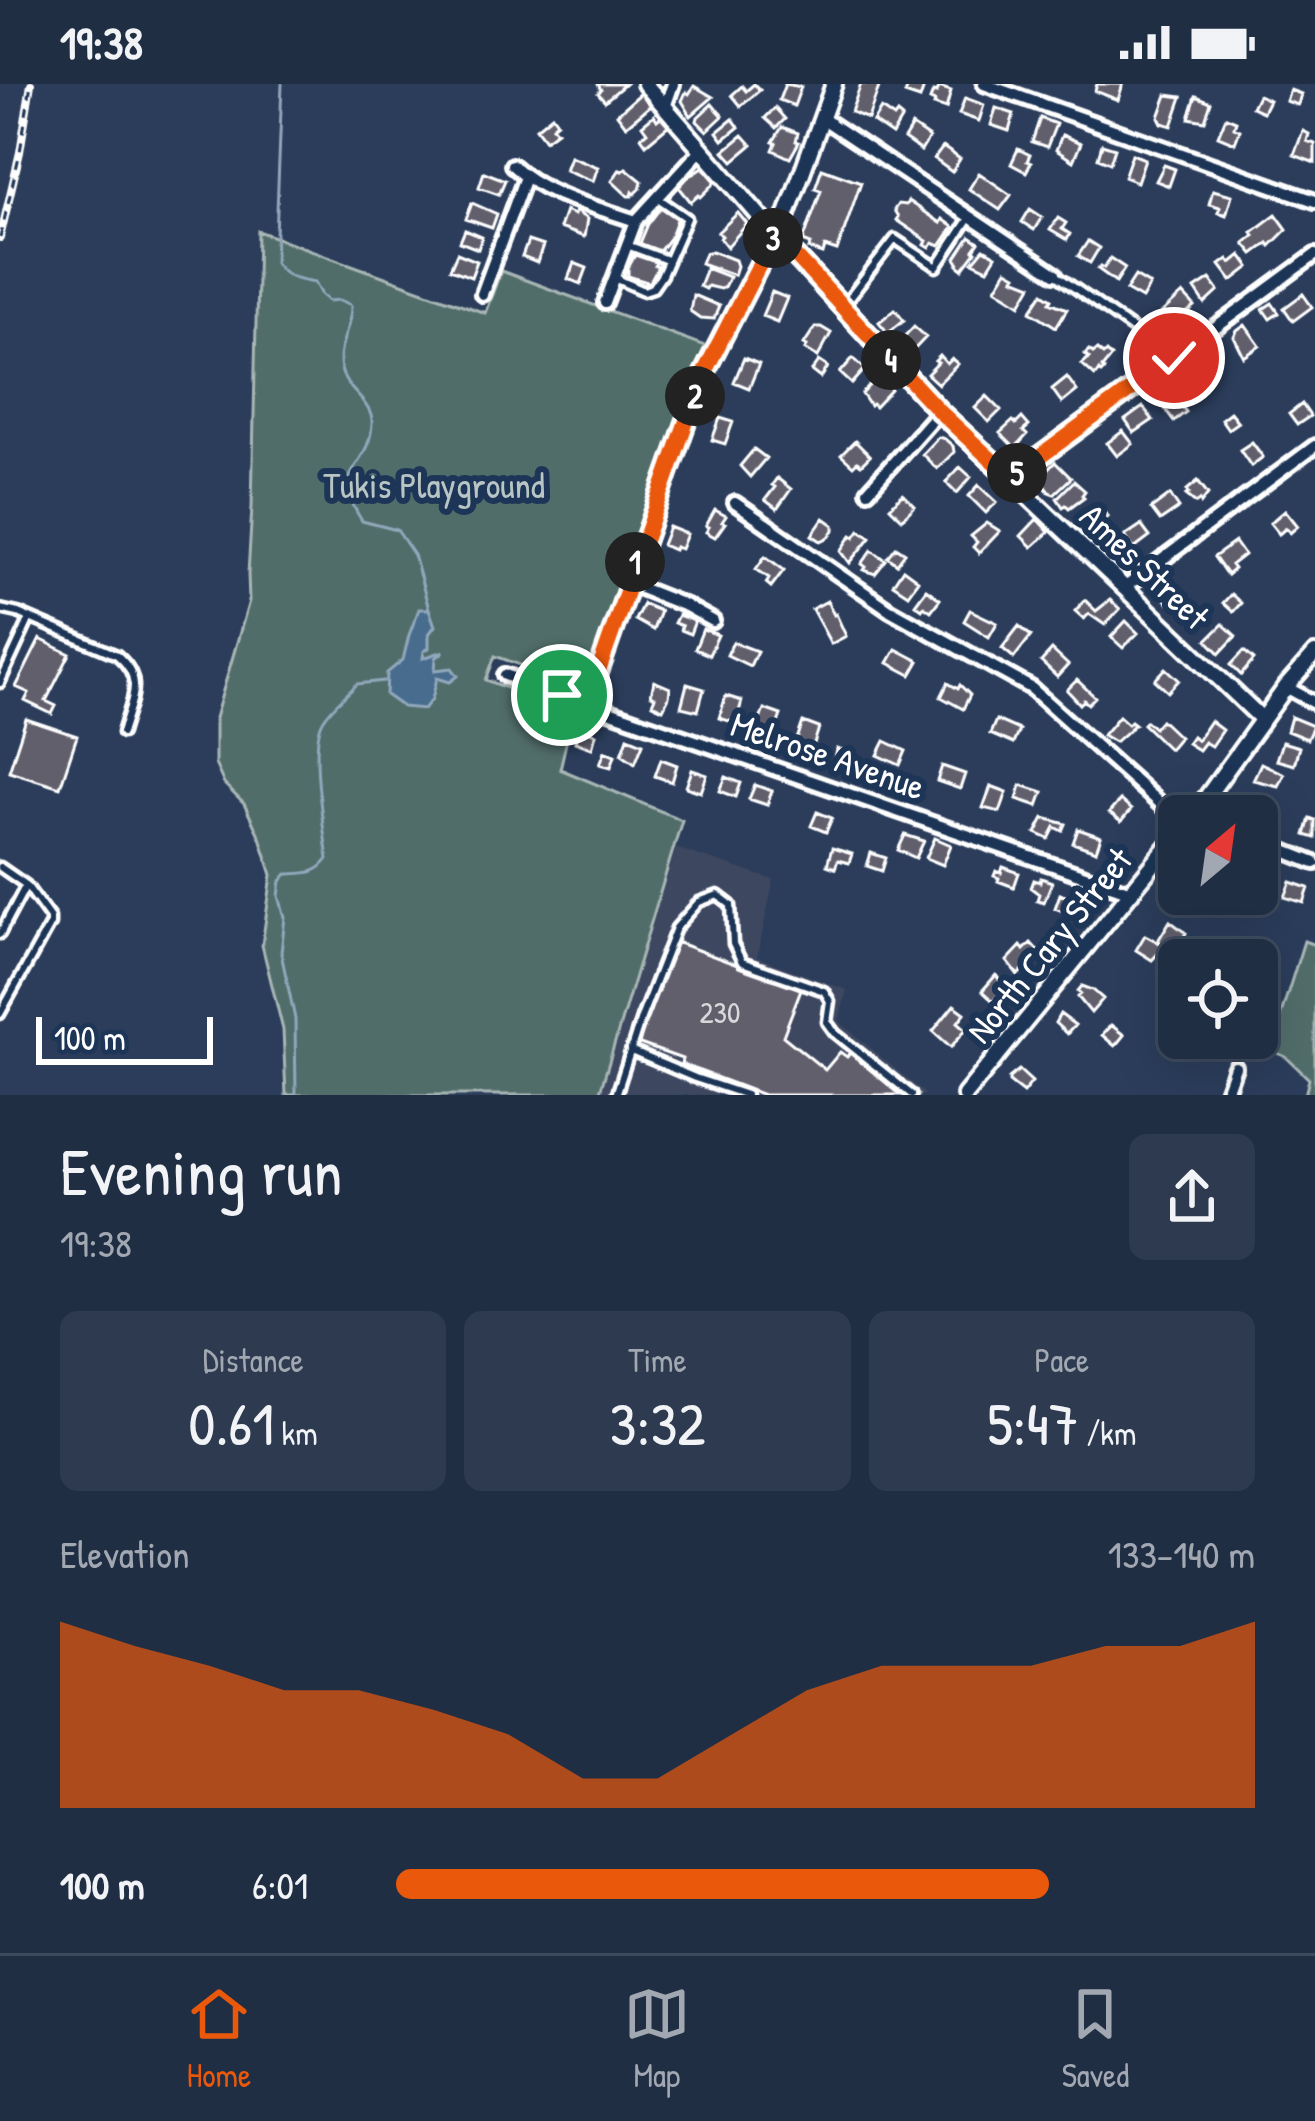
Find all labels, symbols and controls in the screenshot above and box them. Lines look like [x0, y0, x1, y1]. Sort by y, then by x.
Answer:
text: 19:38 [60, 12, 143, 73]
pin: 3 [743, 208, 803, 268]
text: 3 [766, 216, 780, 260]
pin [1123, 307, 1225, 409]
icon: check [1141, 325, 1207, 391]
pin: 4 [861, 330, 921, 390]
text: 4 [885, 338, 897, 382]
pin: 2 [665, 366, 725, 426]
text: 2 [687, 374, 703, 418]
pin: 5 [987, 443, 1047, 503]
text: 5 [1010, 451, 1024, 495]
park label: Tukis Playground [323, 460, 545, 509]
street label: Ames Street [1070, 492, 1221, 640]
pin: 1 [605, 532, 665, 592]
text: 1 [629, 540, 641, 584]
pin [511, 644, 613, 746]
icon: arrive [529, 662, 595, 728]
street label: Melrose Avenue [725, 699, 931, 810]
north arrow [1158, 795, 1278, 915]
map controls [1158, 795, 1278, 1059]
street label: North Cary Street [955, 836, 1143, 1053]
button: locate [1158, 939, 1278, 1059]
house number: 230 [700, 992, 740, 1032]
scale bar [36, 1011, 213, 1064]
text: 100 m [54, 1016, 126, 1060]
text: Evening run [60, 1126, 342, 1216]
button: share [1129, 1134, 1255, 1260]
text: 19:38 [60, 1216, 132, 1269]
text: Distance [203, 1338, 304, 1382]
text: Time [628, 1338, 687, 1382]
text: Pace [1034, 1338, 1089, 1382]
text: 0.61 [189, 1382, 274, 1464]
text: 3:32 [610, 1382, 705, 1464]
text: 5:47 [987, 1382, 1079, 1464]
text: km [274, 1411, 318, 1455]
text: /km [1079, 1411, 1136, 1455]
text: Elevation [60, 1527, 190, 1580]
text: 133–140 m [1108, 1527, 1255, 1580]
text: 100 m [60, 1858, 145, 1911]
text: 6:01 [252, 1858, 308, 1911]
tab: Home [186, 1981, 252, 2097]
tab: Map [624, 1981, 690, 2097]
tab: Saved [1062, 1981, 1129, 2097]

